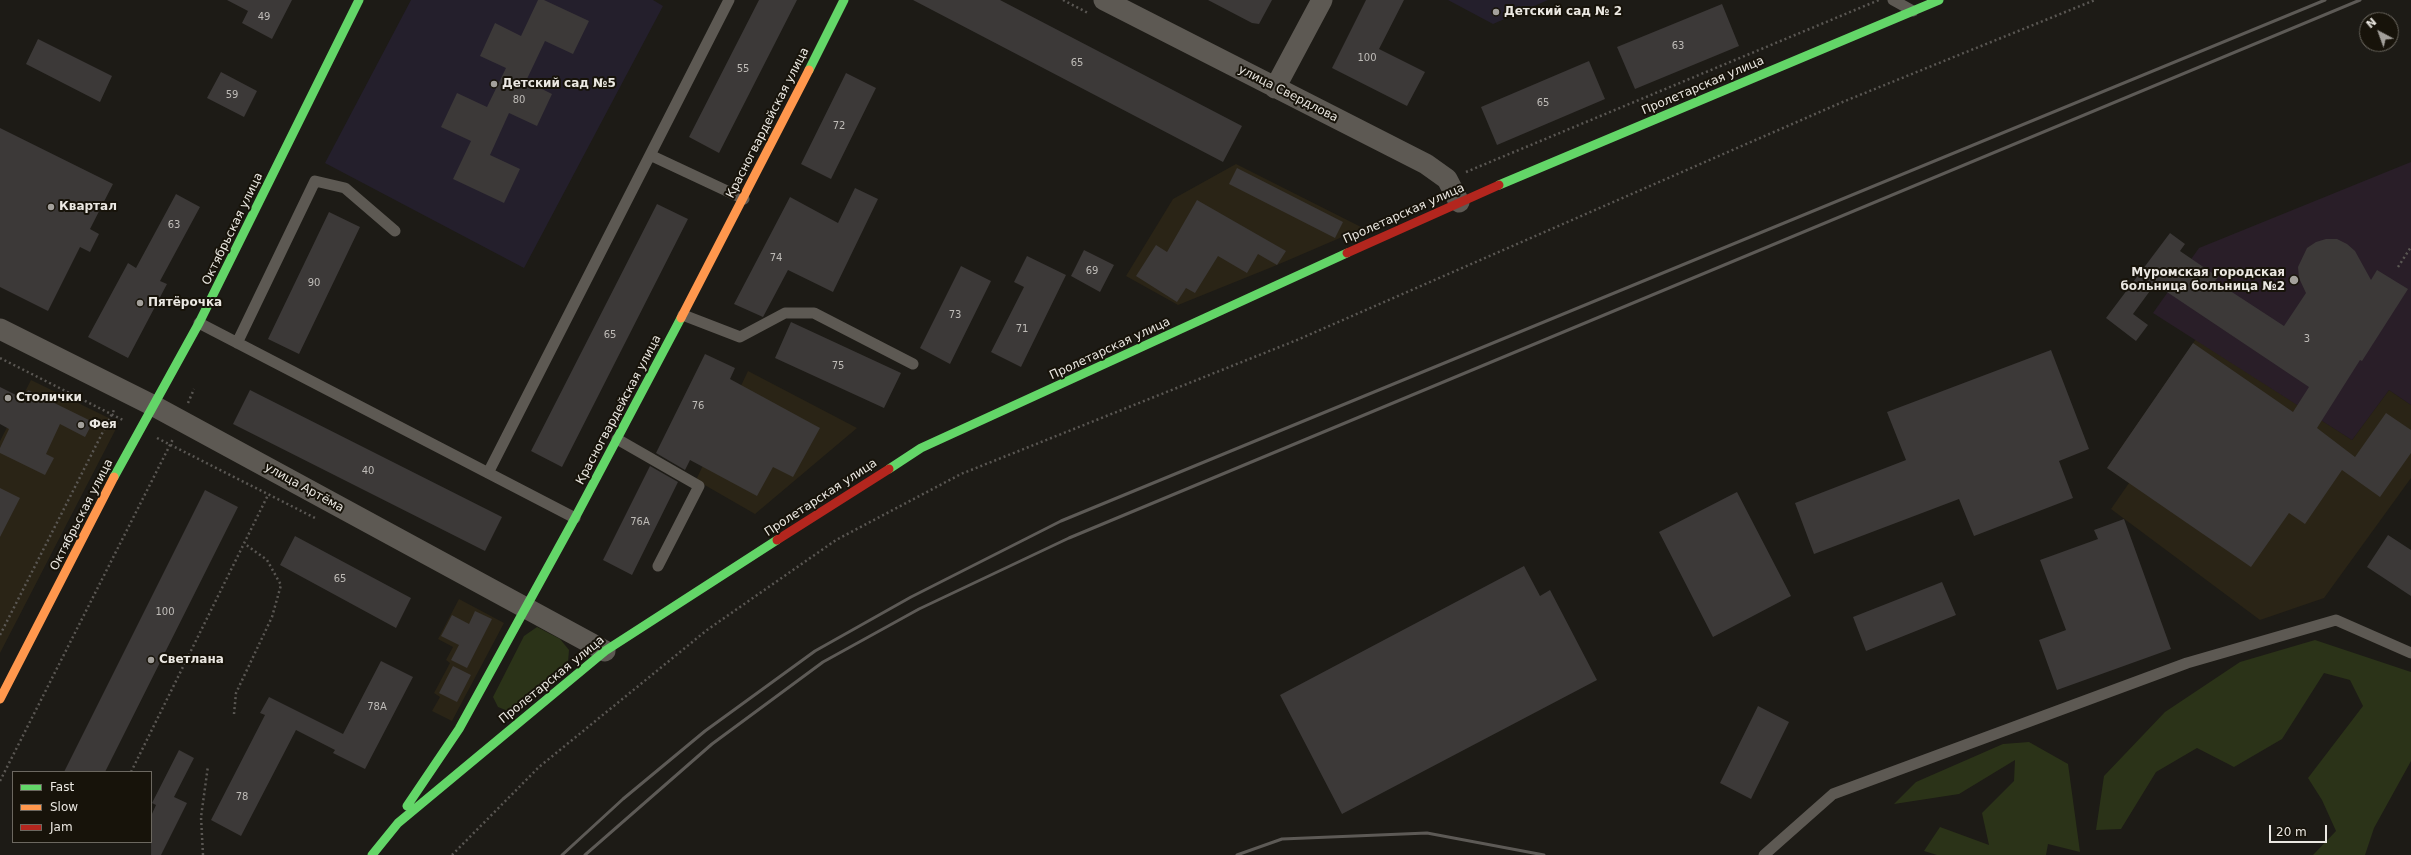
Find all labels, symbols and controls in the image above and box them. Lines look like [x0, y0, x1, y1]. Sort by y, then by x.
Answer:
place label: Детский сад № 2 [1504, 5, 1622, 19]
marker: Детский сад № 2 [1491, 7, 1501, 17]
house number: 49 [258, 11, 270, 23]
north arrow [2359, 12, 2399, 52]
text: N [2364, 15, 2379, 31]
house number: 63 [1672, 40, 1684, 52]
street label: Красногвардейская улица [724, 45, 812, 201]
house number: 100 [1357, 52, 1377, 64]
street label: Пролетарская улица [1640, 54, 1766, 118]
house number: 65 [1071, 57, 1083, 69]
house number: 55 [737, 63, 749, 75]
street label: улица Свердлова [1236, 63, 1340, 125]
place label: Детский сад №5 [502, 77, 616, 91]
marker: Детский сад №5 [489, 79, 499, 89]
house number: 59 [226, 89, 238, 101]
house number: 80 [513, 94, 525, 106]
house number: 65 [1537, 97, 1549, 109]
house number: 72 [833, 120, 845, 132]
street label: Октябрьская улица [199, 170, 267, 288]
street label: Пролетарская улица [1341, 181, 1467, 247]
place label: Квартал [59, 200, 117, 214]
marker: Квартал [46, 202, 56, 212]
house number: 63 [168, 219, 180, 231]
house number: 74 [770, 252, 782, 264]
house number: 69 [1086, 265, 1098, 277]
place label: Муромская городская больница больница №2 [2120, 266, 2285, 294]
marker: Муромская городская больница больница №2 [2288, 274, 2300, 286]
house number: 90 [308, 277, 320, 289]
place label: Пятёрочка [148, 296, 222, 310]
marker: Пятёрочка [135, 298, 145, 308]
house number: 73 [949, 309, 961, 321]
street label: Пролетарская улица [1047, 315, 1173, 383]
house number: 71 [1016, 323, 1028, 335]
house number: 65 [604, 329, 616, 341]
street label: Красногвардейская улица [573, 333, 665, 487]
house number: 3 [2304, 333, 2310, 345]
house number: 75 [832, 360, 844, 372]
place label: Столички [16, 391, 82, 405]
marker: Столички [3, 393, 13, 403]
house number: 76 [692, 400, 704, 412]
place label: Фея [89, 418, 117, 432]
marker: Фея [76, 420, 86, 430]
street label: Пролетарская улица [762, 456, 880, 540]
street label: Октябрьская улица [48, 457, 116, 573]
street label: улица Артёма [262, 460, 346, 516]
house number: 40 [362, 465, 374, 477]
house number: 76А [630, 516, 650, 528]
house number: 65 [334, 573, 346, 585]
house number: 100 [155, 606, 175, 618]
street label: Пролетарская улица [496, 633, 608, 727]
place label: Светлана [159, 653, 224, 667]
marker: Светлана [146, 655, 156, 665]
house number: 78А [367, 701, 387, 713]
legend [12, 771, 152, 843]
text: Fast [50, 780, 74, 794]
house number: 78 [236, 791, 248, 803]
text: Slow [50, 800, 78, 814]
scale bar [2271, 817, 2329, 843]
text: Jam [50, 820, 73, 834]
text: 20 m [2276, 825, 2307, 839]

